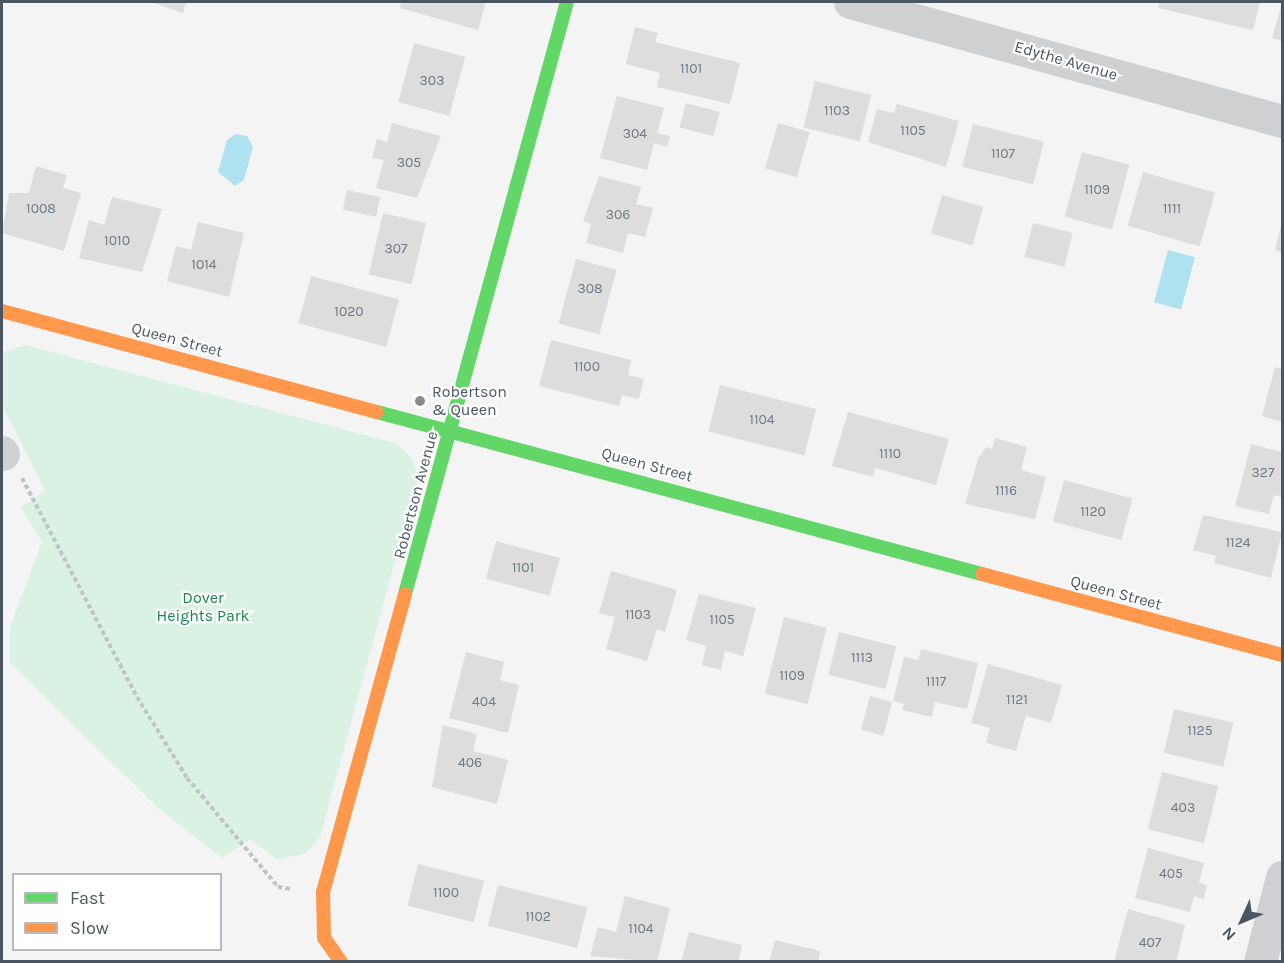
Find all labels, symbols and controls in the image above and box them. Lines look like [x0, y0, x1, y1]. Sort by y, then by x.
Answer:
street label: Edythe Avenue [1012, 37, 1120, 85]
house number: 1101 [680, 61, 702, 77]
house number: 303 [420, 73, 444, 89]
house number: 1103 [824, 103, 850, 119]
house number: 1105 [900, 123, 926, 139]
house number: 304 [623, 126, 647, 142]
house number: 1107 [991, 146, 1015, 162]
house number: 305 [397, 155, 421, 171]
house number: 1109 [1084, 182, 1110, 198]
house number: 1008 [26, 201, 56, 217]
house number: 1111 [1163, 201, 1181, 217]
house number: 306 [606, 207, 630, 223]
house number: 1010 [104, 233, 130, 249]
house number: 307 [384, 241, 408, 257]
house number: 1014 [191, 257, 217, 273]
house number: 308 [577, 281, 603, 297]
house number: 1020 [334, 304, 364, 320]
street label: Queen Street [129, 319, 225, 361]
house number: 1100 [574, 359, 600, 375]
place label: Robertson & Queen [432, 382, 507, 420]
marker: Robertson & Queen [413, 394, 427, 408]
house number: 1104 [749, 412, 775, 428]
street label: Robertson Avenue [390, 429, 442, 561]
street label: Queen Street [599, 444, 695, 486]
house number: 1110 [879, 446, 901, 462]
house number: 327 [1252, 465, 1274, 481]
house number: 1116 [995, 483, 1017, 499]
house number: 1120 [1080, 504, 1106, 520]
house number: 1124 [1225, 535, 1251, 551]
house number: 1101 [512, 560, 534, 576]
street label: Queen Street [1068, 572, 1164, 614]
park label: Dover Heights Park [156, 588, 250, 626]
house number: 1103 [625, 607, 651, 623]
house number: 1105 [709, 612, 735, 628]
house number: 1113 [851, 650, 873, 666]
house number: 1109 [779, 668, 805, 684]
house number: 1117 [926, 674, 946, 690]
house number: 1121 [1006, 692, 1028, 708]
house number: 404 [472, 694, 496, 710]
house number: 1125 [1187, 723, 1213, 739]
house number: 406 [458, 755, 482, 771]
house number: 403 [1171, 800, 1195, 816]
house number: 405 [1159, 866, 1183, 882]
legend [12, 873, 222, 951]
house number: 1100 [433, 885, 459, 901]
text: Fast [70, 887, 105, 909]
north arrow [1212, 891, 1272, 951]
house number: 1102 [525, 909, 551, 925]
text: Slow [70, 917, 109, 939]
house number: 1104 [628, 921, 654, 937]
text: N [1218, 923, 1240, 945]
house number: 407 [1139, 935, 1161, 951]

